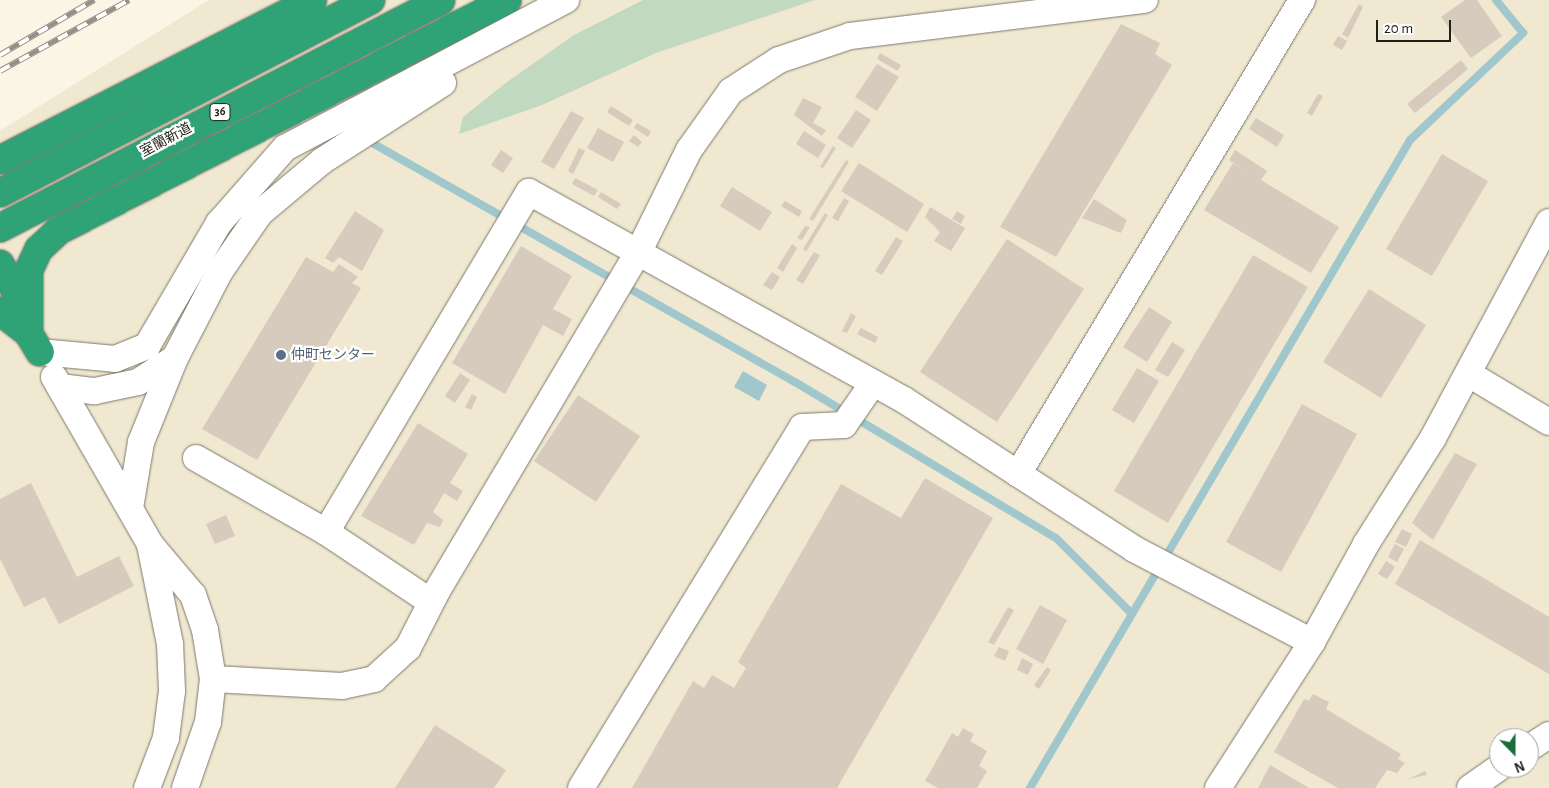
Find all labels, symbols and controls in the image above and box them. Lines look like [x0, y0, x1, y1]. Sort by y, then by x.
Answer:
scale bar [1379, 10, 1454, 42]
text: 20 m [1384, 21, 1413, 36]
road number: 36 [209, 102, 231, 121]
street label: 室蘭新道 [137, 119, 195, 161]
place label: 仲町センター [291, 347, 375, 363]
marker: 仲町センター [275, 349, 287, 361]
north arrow [1489, 728, 1539, 778]
text: N [1512, 758, 1526, 774]

